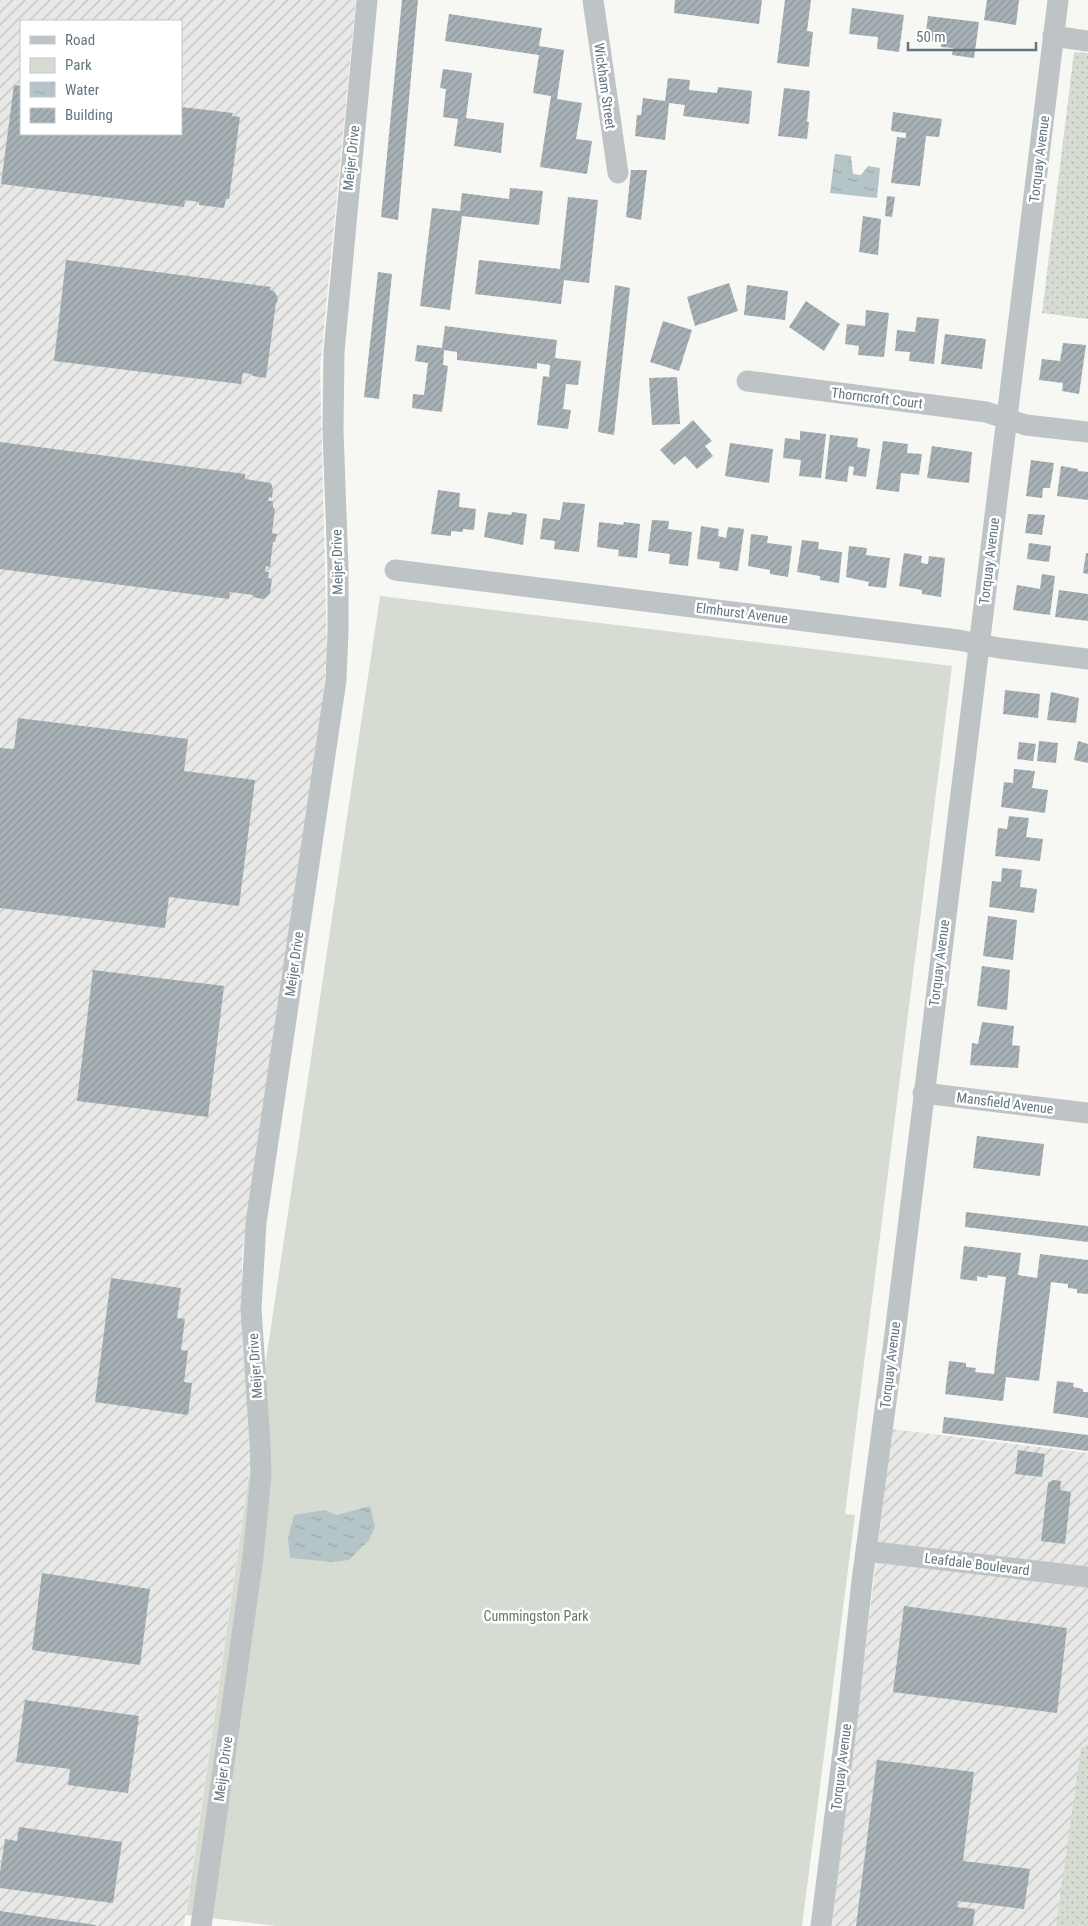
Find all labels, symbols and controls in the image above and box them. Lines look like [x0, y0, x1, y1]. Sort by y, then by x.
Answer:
legend [20, 20, 182, 135]
scale bar [908, 20, 1036, 52]
text: 50 m [916, 28, 946, 46]
text: Road [65, 31, 95, 49]
street label: Wickham Street [591, 42, 619, 130]
text: Park [65, 56, 92, 74]
text: Water [65, 81, 100, 99]
text: Building [65, 106, 113, 124]
street label: Torquay Avenue [1026, 114, 1052, 203]
street label: Meijer Drive [340, 124, 362, 191]
street label: Thorncroft Court [830, 384, 924, 412]
street label: Torquay Avenue [976, 516, 1002, 605]
street label: Meijer Drive [328, 529, 346, 595]
street label: Elmhurst Avenue [695, 599, 789, 627]
street label: Torquay Avenue [926, 918, 952, 1007]
street label: Meijer Drive [282, 930, 307, 998]
street label: Mansfield Avenue [956, 1089, 1055, 1117]
street label: Torquay Avenue [877, 1320, 903, 1409]
street label: Meijer Drive [245, 1332, 265, 1399]
street label: Leafdale Boulevard [924, 1550, 1030, 1578]
park label: Cummingston Park [483, 1608, 589, 1624]
street label: Torquay Avenue [828, 1722, 854, 1811]
street label: Meijer Drive [211, 1735, 236, 1803]

